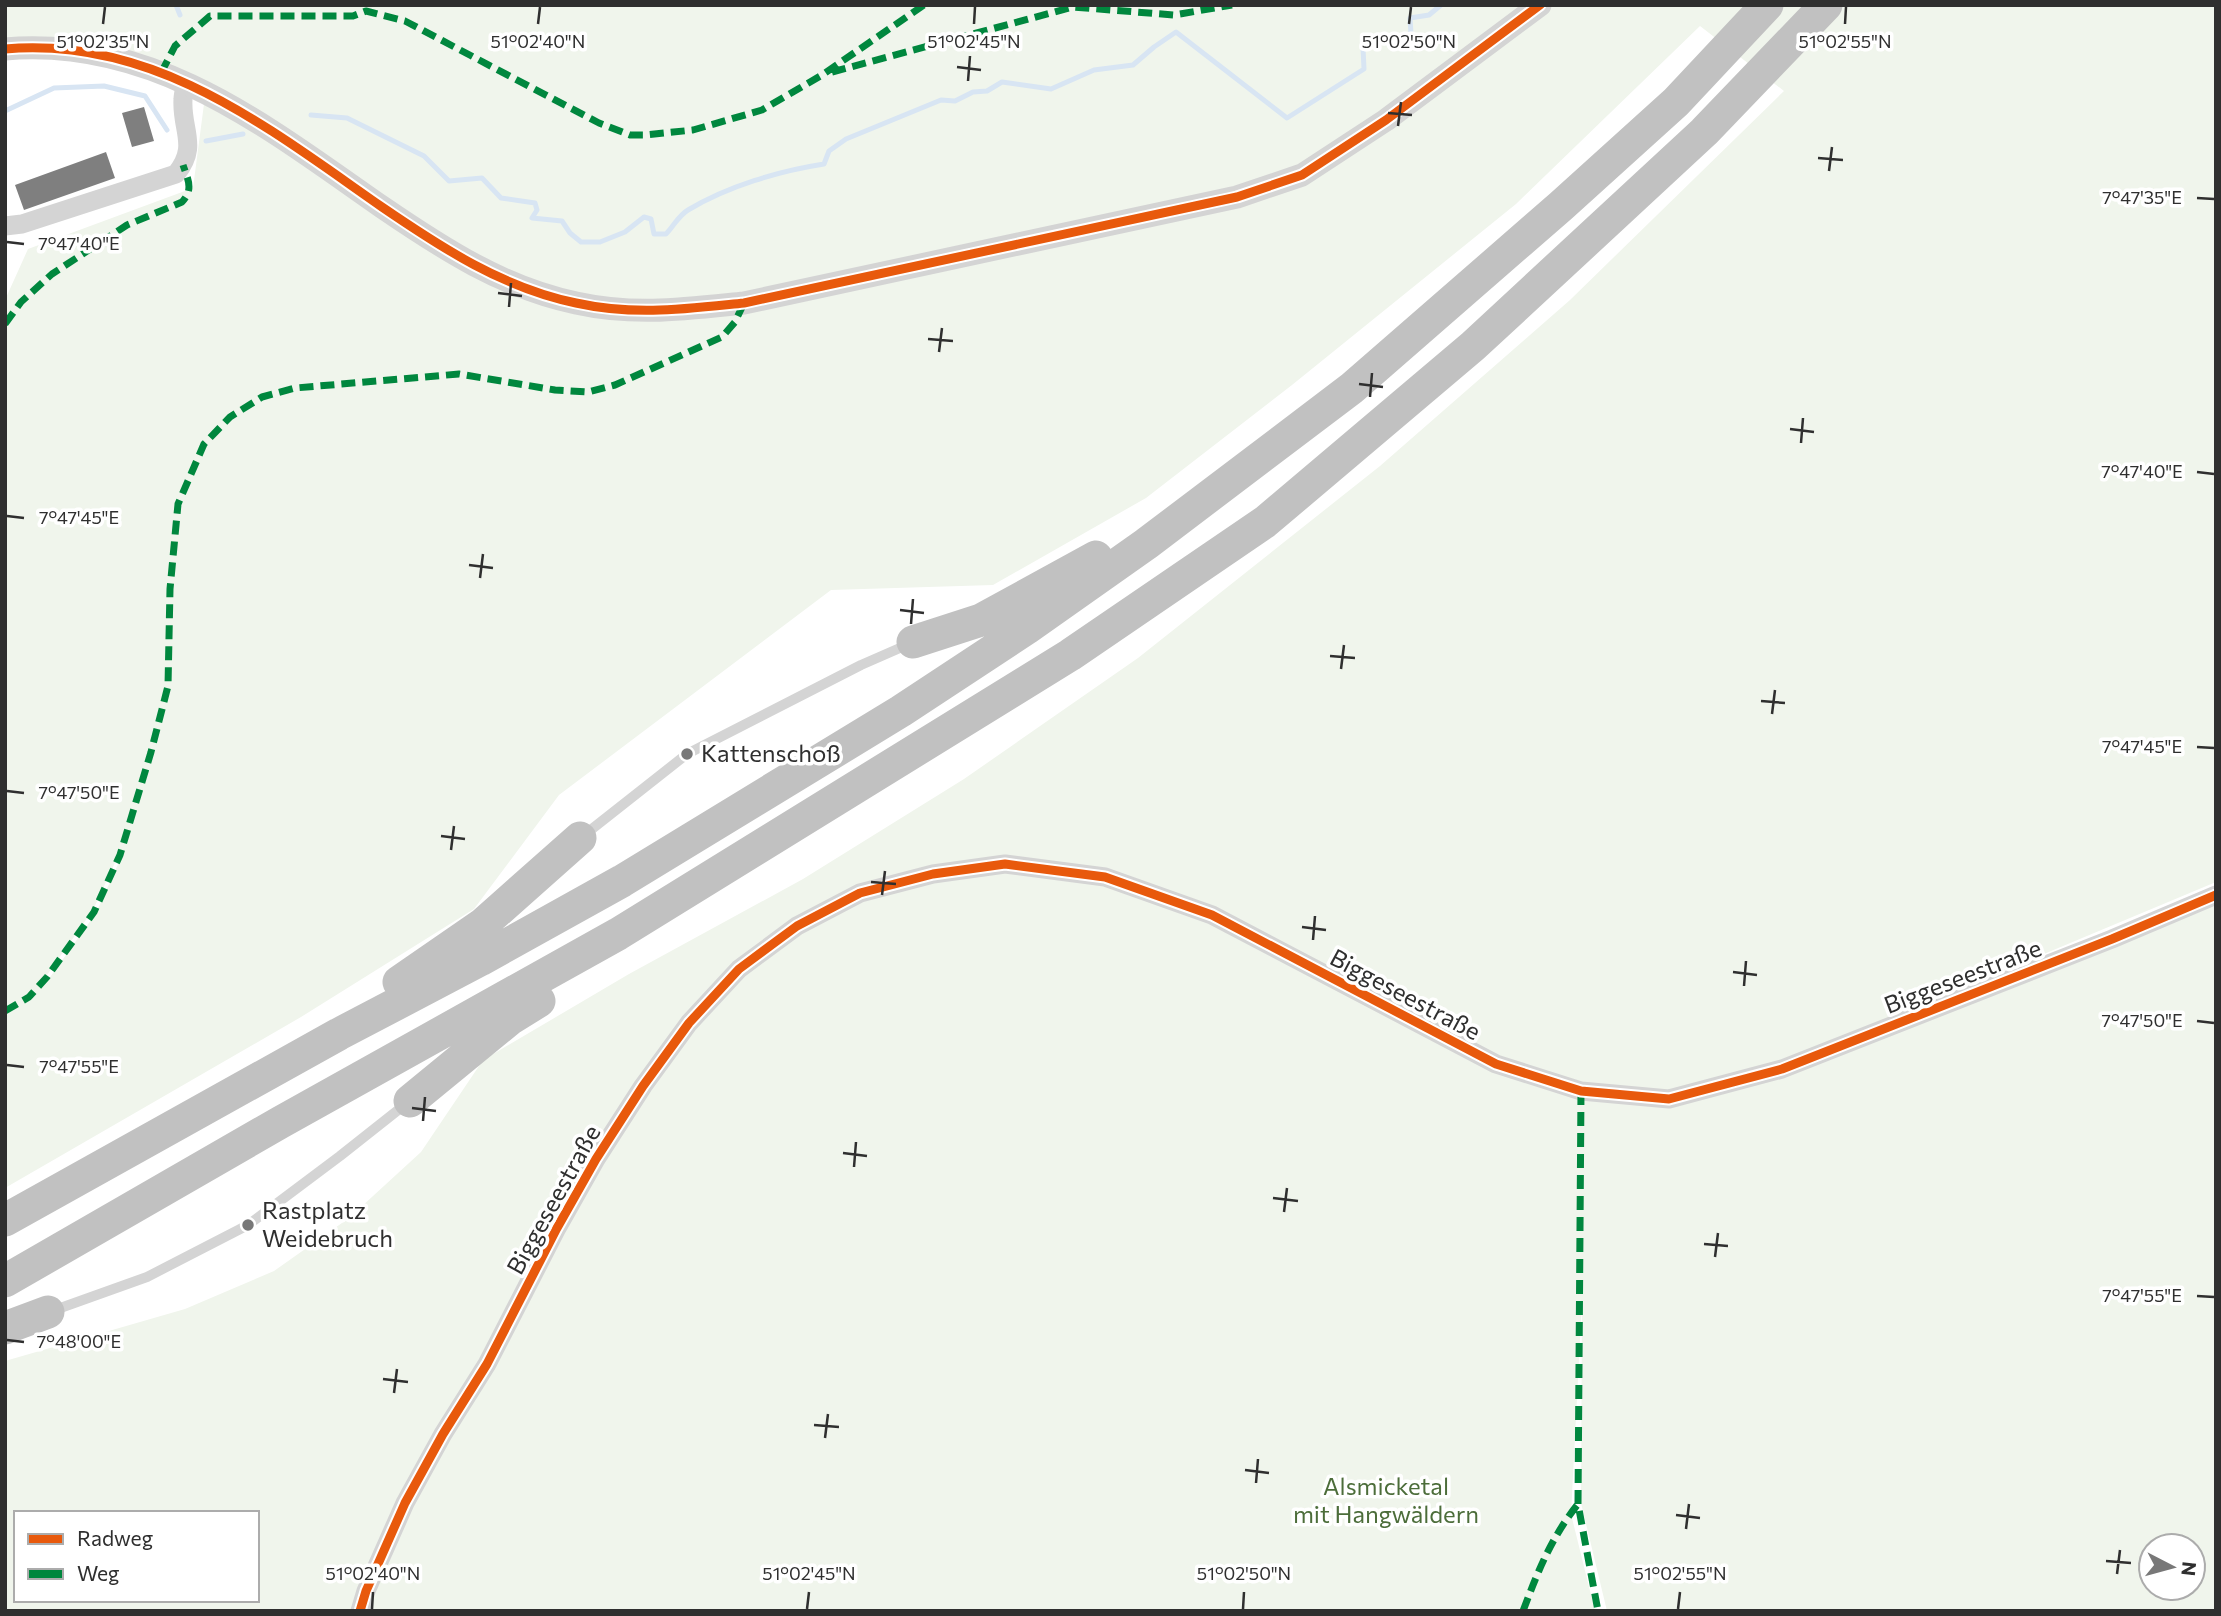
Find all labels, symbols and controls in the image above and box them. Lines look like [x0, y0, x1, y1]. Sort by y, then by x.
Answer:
text: 51°02'35"N [57, 30, 149, 52]
text: 51°02'40"N [491, 30, 585, 52]
text: 51°02'45"N [927, 30, 1021, 52]
text: 51°02'50"N [1362, 30, 1456, 52]
text: 51°02'55"N [1799, 30, 1891, 52]
text: 7°47'35"E [2102, 186, 2182, 208]
text: 7°47'40"E [38, 232, 120, 254]
text: 7°47'40"E [2101, 460, 2183, 482]
text: 7°47'45"E [39, 506, 119, 528]
text: 7°47'45"E [2102, 735, 2182, 757]
place label: Kattenschoß [701, 738, 841, 767]
marker: Kattenschoß [679, 746, 695, 762]
text: 7°47'50"E [38, 781, 120, 803]
street label: Biggeseestraße [1880, 932, 2045, 1019]
street label: Biggeseestraße [1326, 942, 1486, 1045]
text: 7°47'50"E [2101, 1009, 2183, 1031]
text: 7°47'55"E [39, 1055, 119, 1077]
street label: Biggeseestraße [500, 1120, 606, 1279]
place label: Rastplatz Weidebruch [262, 1195, 393, 1252]
marker: Rastplatz Weidebruch [240, 1217, 256, 1233]
text: 7°47'55"E [2102, 1284, 2182, 1306]
text: 7°48'00"E [37, 1330, 121, 1352]
park label: Alsmicketal mit Hangwäldern [1293, 1471, 1479, 1528]
legend [14, 1511, 259, 1602]
text: Radweg [77, 1525, 153, 1550]
north arrow [2137, 1532, 2207, 1602]
text: Weg [77, 1560, 119, 1585]
text: N [2177, 1561, 2202, 1577]
text: 51°02'40"N [326, 1562, 420, 1584]
text: 51°02'45"N [762, 1562, 856, 1584]
text: 51°02'50"N [1197, 1562, 1291, 1584]
text: 51°02'55"N [1634, 1562, 1726, 1584]

